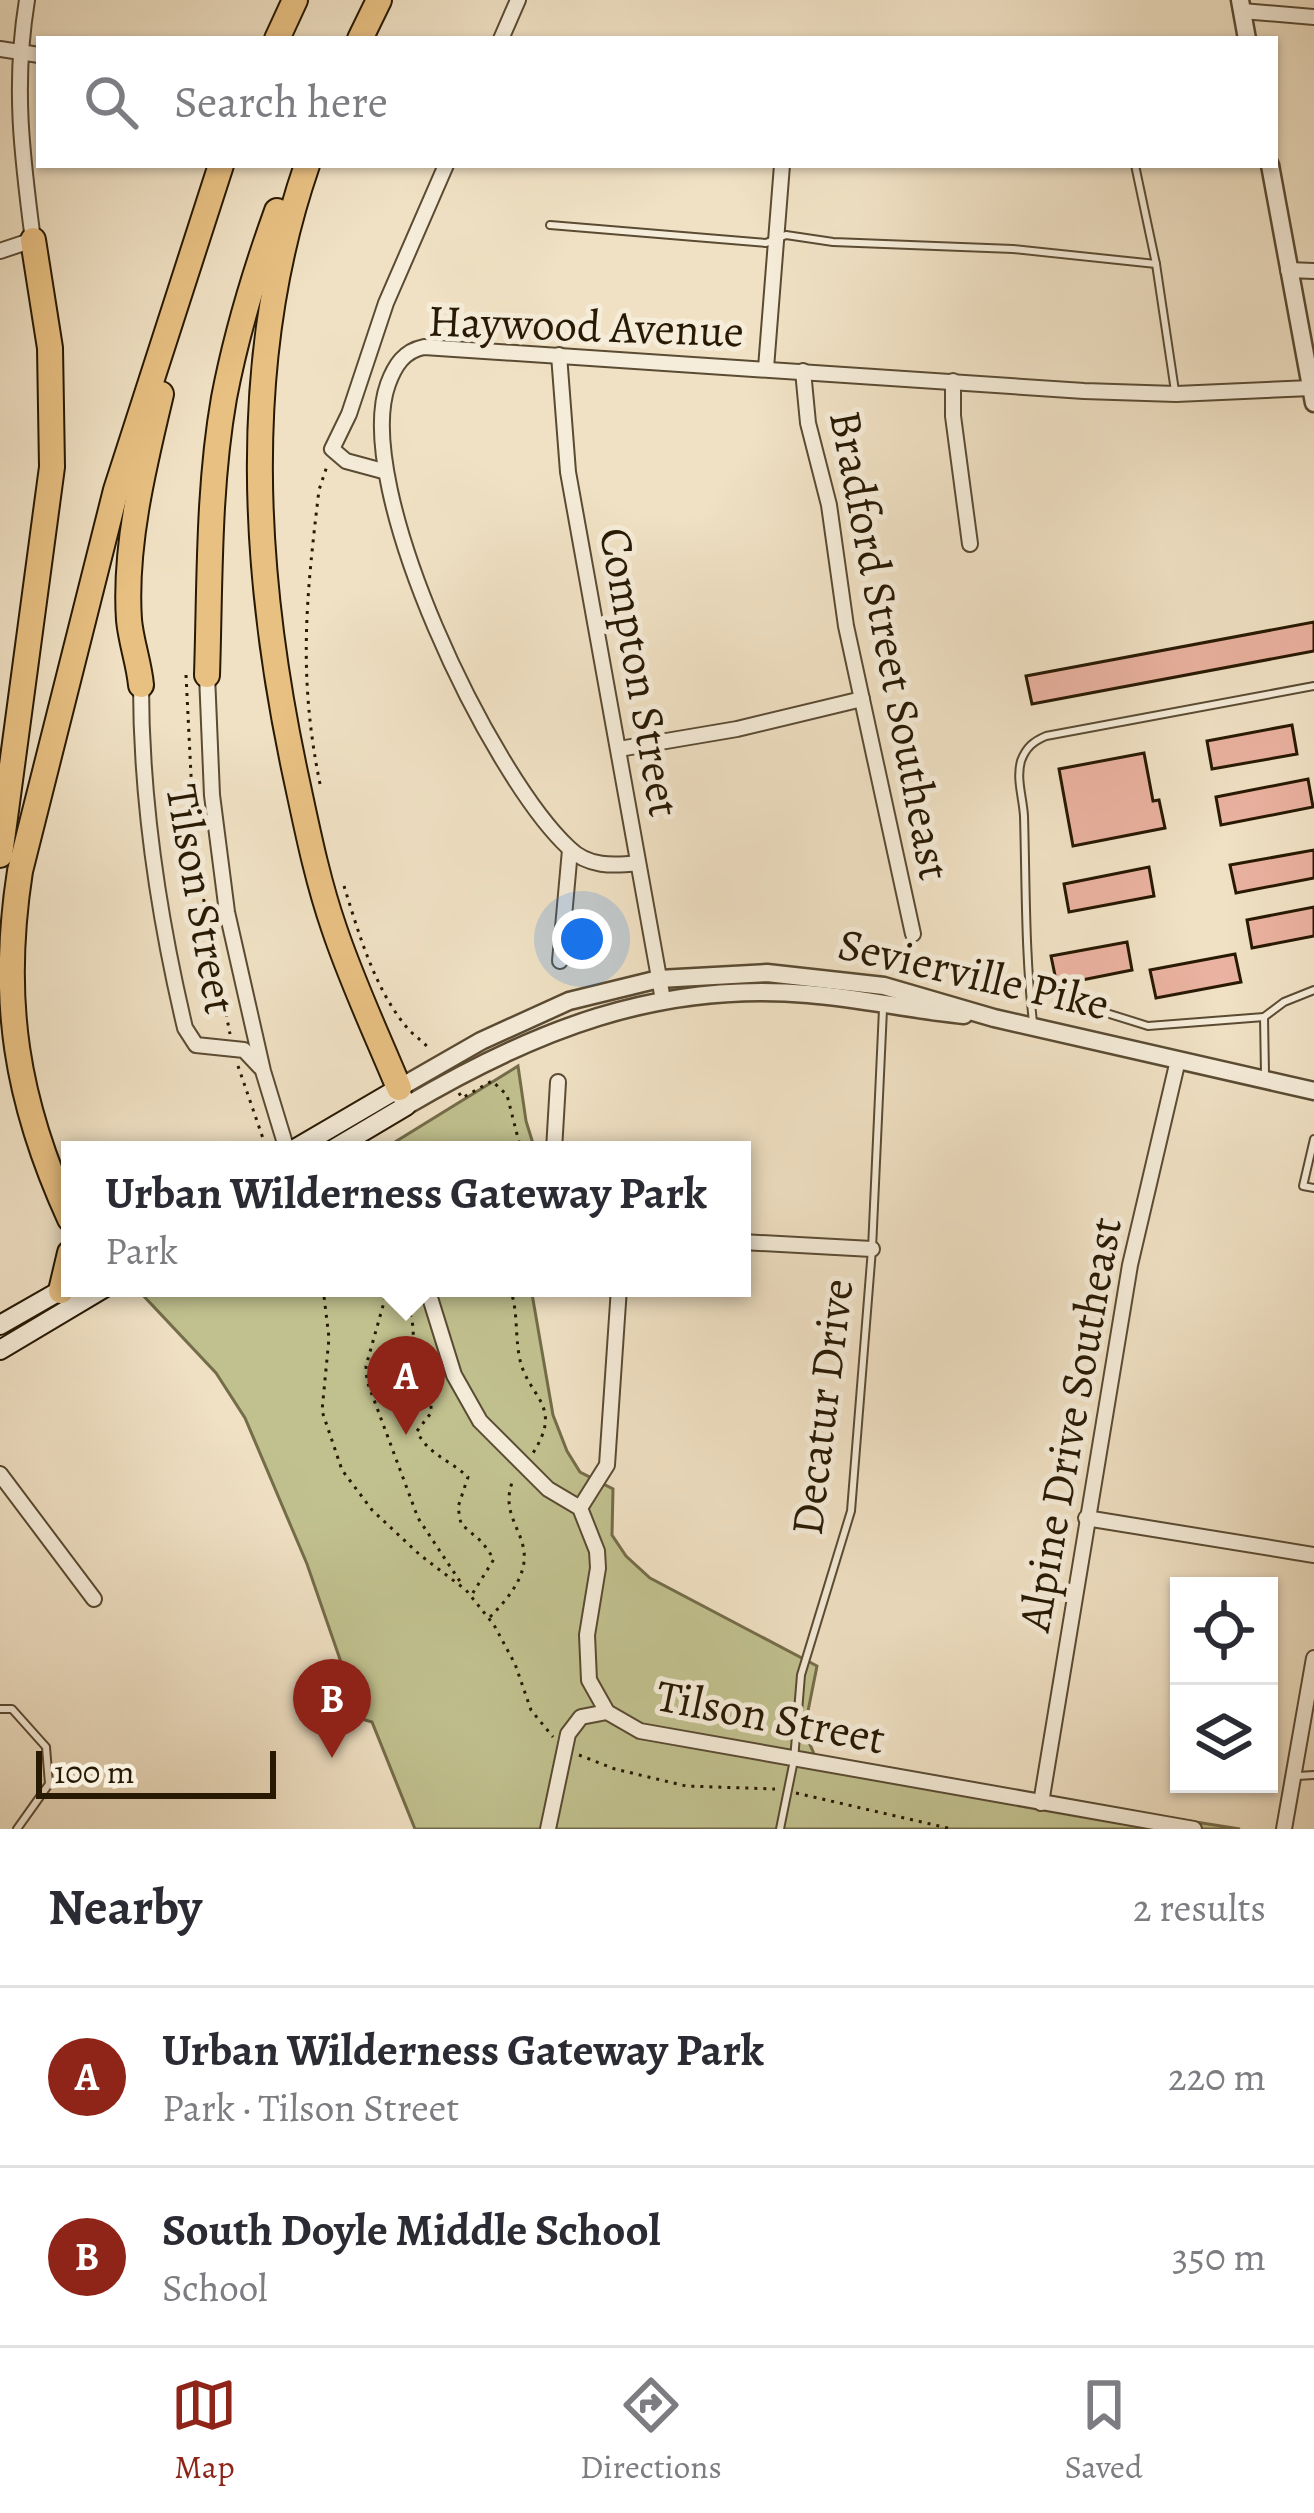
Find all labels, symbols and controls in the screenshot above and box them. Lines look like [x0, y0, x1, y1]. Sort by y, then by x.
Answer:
search box [36, 36, 1278, 168]
icon: search [78, 69, 144, 135]
text: Search here [174, 71, 388, 133]
street label: Haywood Avenue [427, 290, 745, 362]
street label: Bradford Street Southeast [814, 405, 966, 885]
street label: Compton Street [584, 523, 696, 822]
street label: Tilson Street [150, 780, 252, 1019]
your location [552, 909, 612, 969]
street label: Sevierville Pike [832, 913, 1115, 1035]
popup [61, 1141, 751, 1297]
text: Urban Wilderness Gateway Park [105, 1162, 707, 1224]
street label: Alpine Drive Southeast [1003, 1212, 1137, 1637]
text: Park [105, 1224, 178, 1277]
street label: Decatur Drive [776, 1275, 868, 1539]
pin: A [367, 1336, 445, 1435]
map controls [1170, 1577, 1278, 1793]
button: locate [1170, 1577, 1278, 1685]
pin: B [293, 1659, 371, 1758]
street label: Tilson Street [651, 1664, 891, 1770]
button: layers [1170, 1685, 1278, 1793]
scale bar [36, 1745, 276, 1798]
text: 100 m [54, 1749, 134, 1794]
text: Nearby [48, 1872, 202, 1942]
text: 2 results [1133, 1881, 1266, 1934]
text: Urban Wilderness Gateway Park [162, 2019, 764, 2081]
text: A [75, 2050, 99, 2103]
text: 220 m [1168, 2050, 1266, 2103]
text: Park · Tilson Street [162, 2081, 459, 2134]
text: South Doyle Middle School [162, 2199, 661, 2261]
text: B [75, 2230, 99, 2283]
text: 350 m [1172, 2230, 1266, 2283]
text: School [162, 2261, 268, 2314]
tab: Map [171, 2372, 237, 2489]
tab: Directions [580, 2372, 722, 2489]
tab: Saved [1064, 2372, 1143, 2489]

